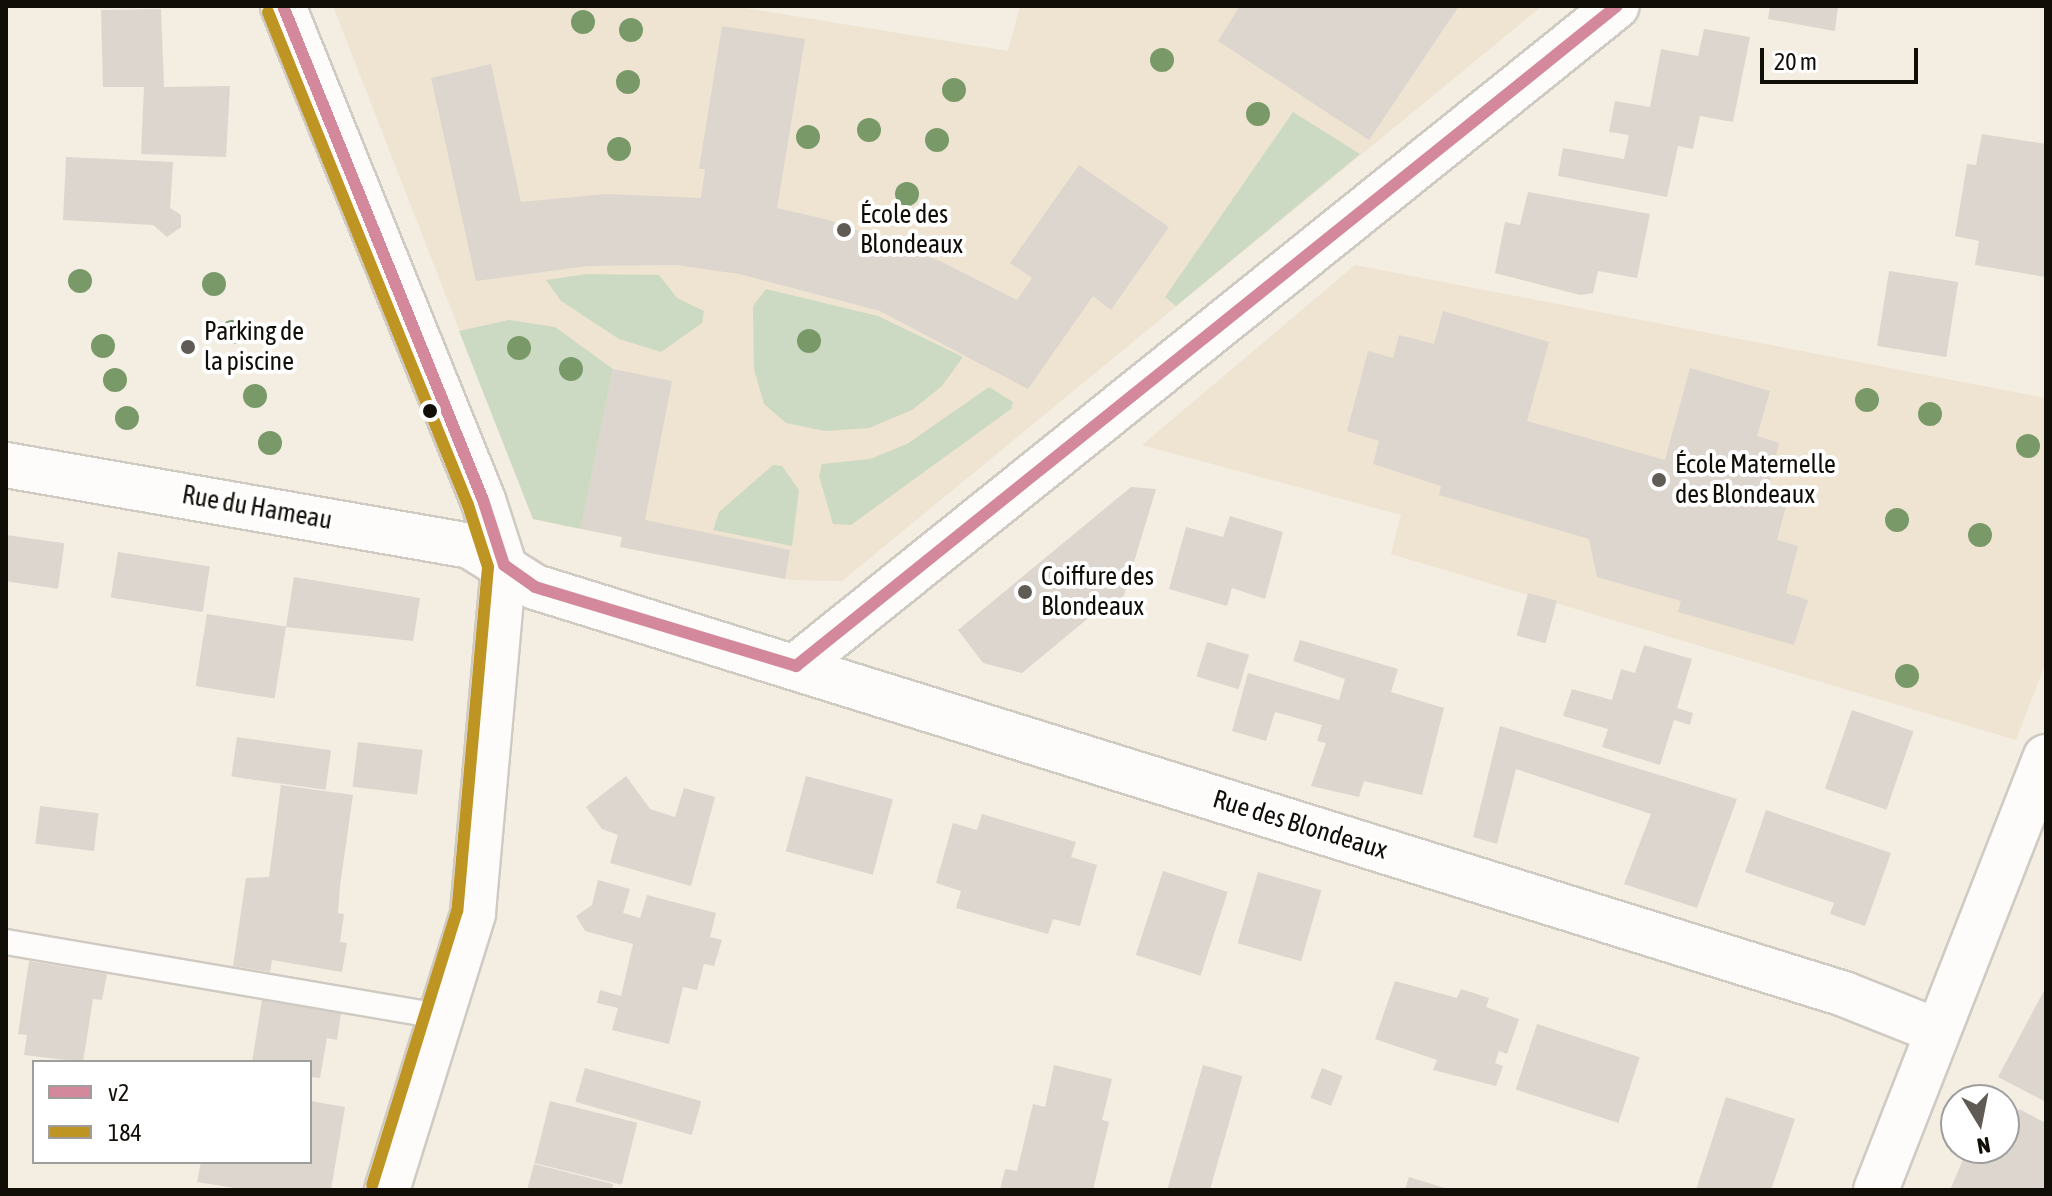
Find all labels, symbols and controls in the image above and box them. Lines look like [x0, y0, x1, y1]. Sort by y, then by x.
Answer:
scale bar [1764, 32, 1922, 82]
text: 20 m [1774, 48, 1817, 75]
place label: École des Blondeaux [860, 199, 963, 260]
marker: École des Blondeaux [835, 221, 853, 239]
place label: Parking de la piscine [204, 316, 304, 378]
marker: Parking de la piscine [179, 338, 197, 356]
unlabelled marker [422, 403, 438, 419]
place label: École Maternelle des Blondeaux [1675, 449, 1836, 510]
marker: École Maternelle des Blondeaux [1650, 471, 1668, 489]
street label: Rue du Hameau [180, 479, 334, 537]
place label: Coiffure des Blondeaux [1041, 561, 1154, 622]
marker: Coiffure des Blondeaux [1016, 583, 1034, 601]
street label: Rue des Blondeaux [1209, 784, 1391, 866]
legend [32, 1060, 312, 1164]
text: v2 [108, 1079, 129, 1106]
north arrow [1940, 1084, 2020, 1164]
text: 184 [108, 1119, 142, 1146]
text: N [1975, 1132, 1992, 1160]

